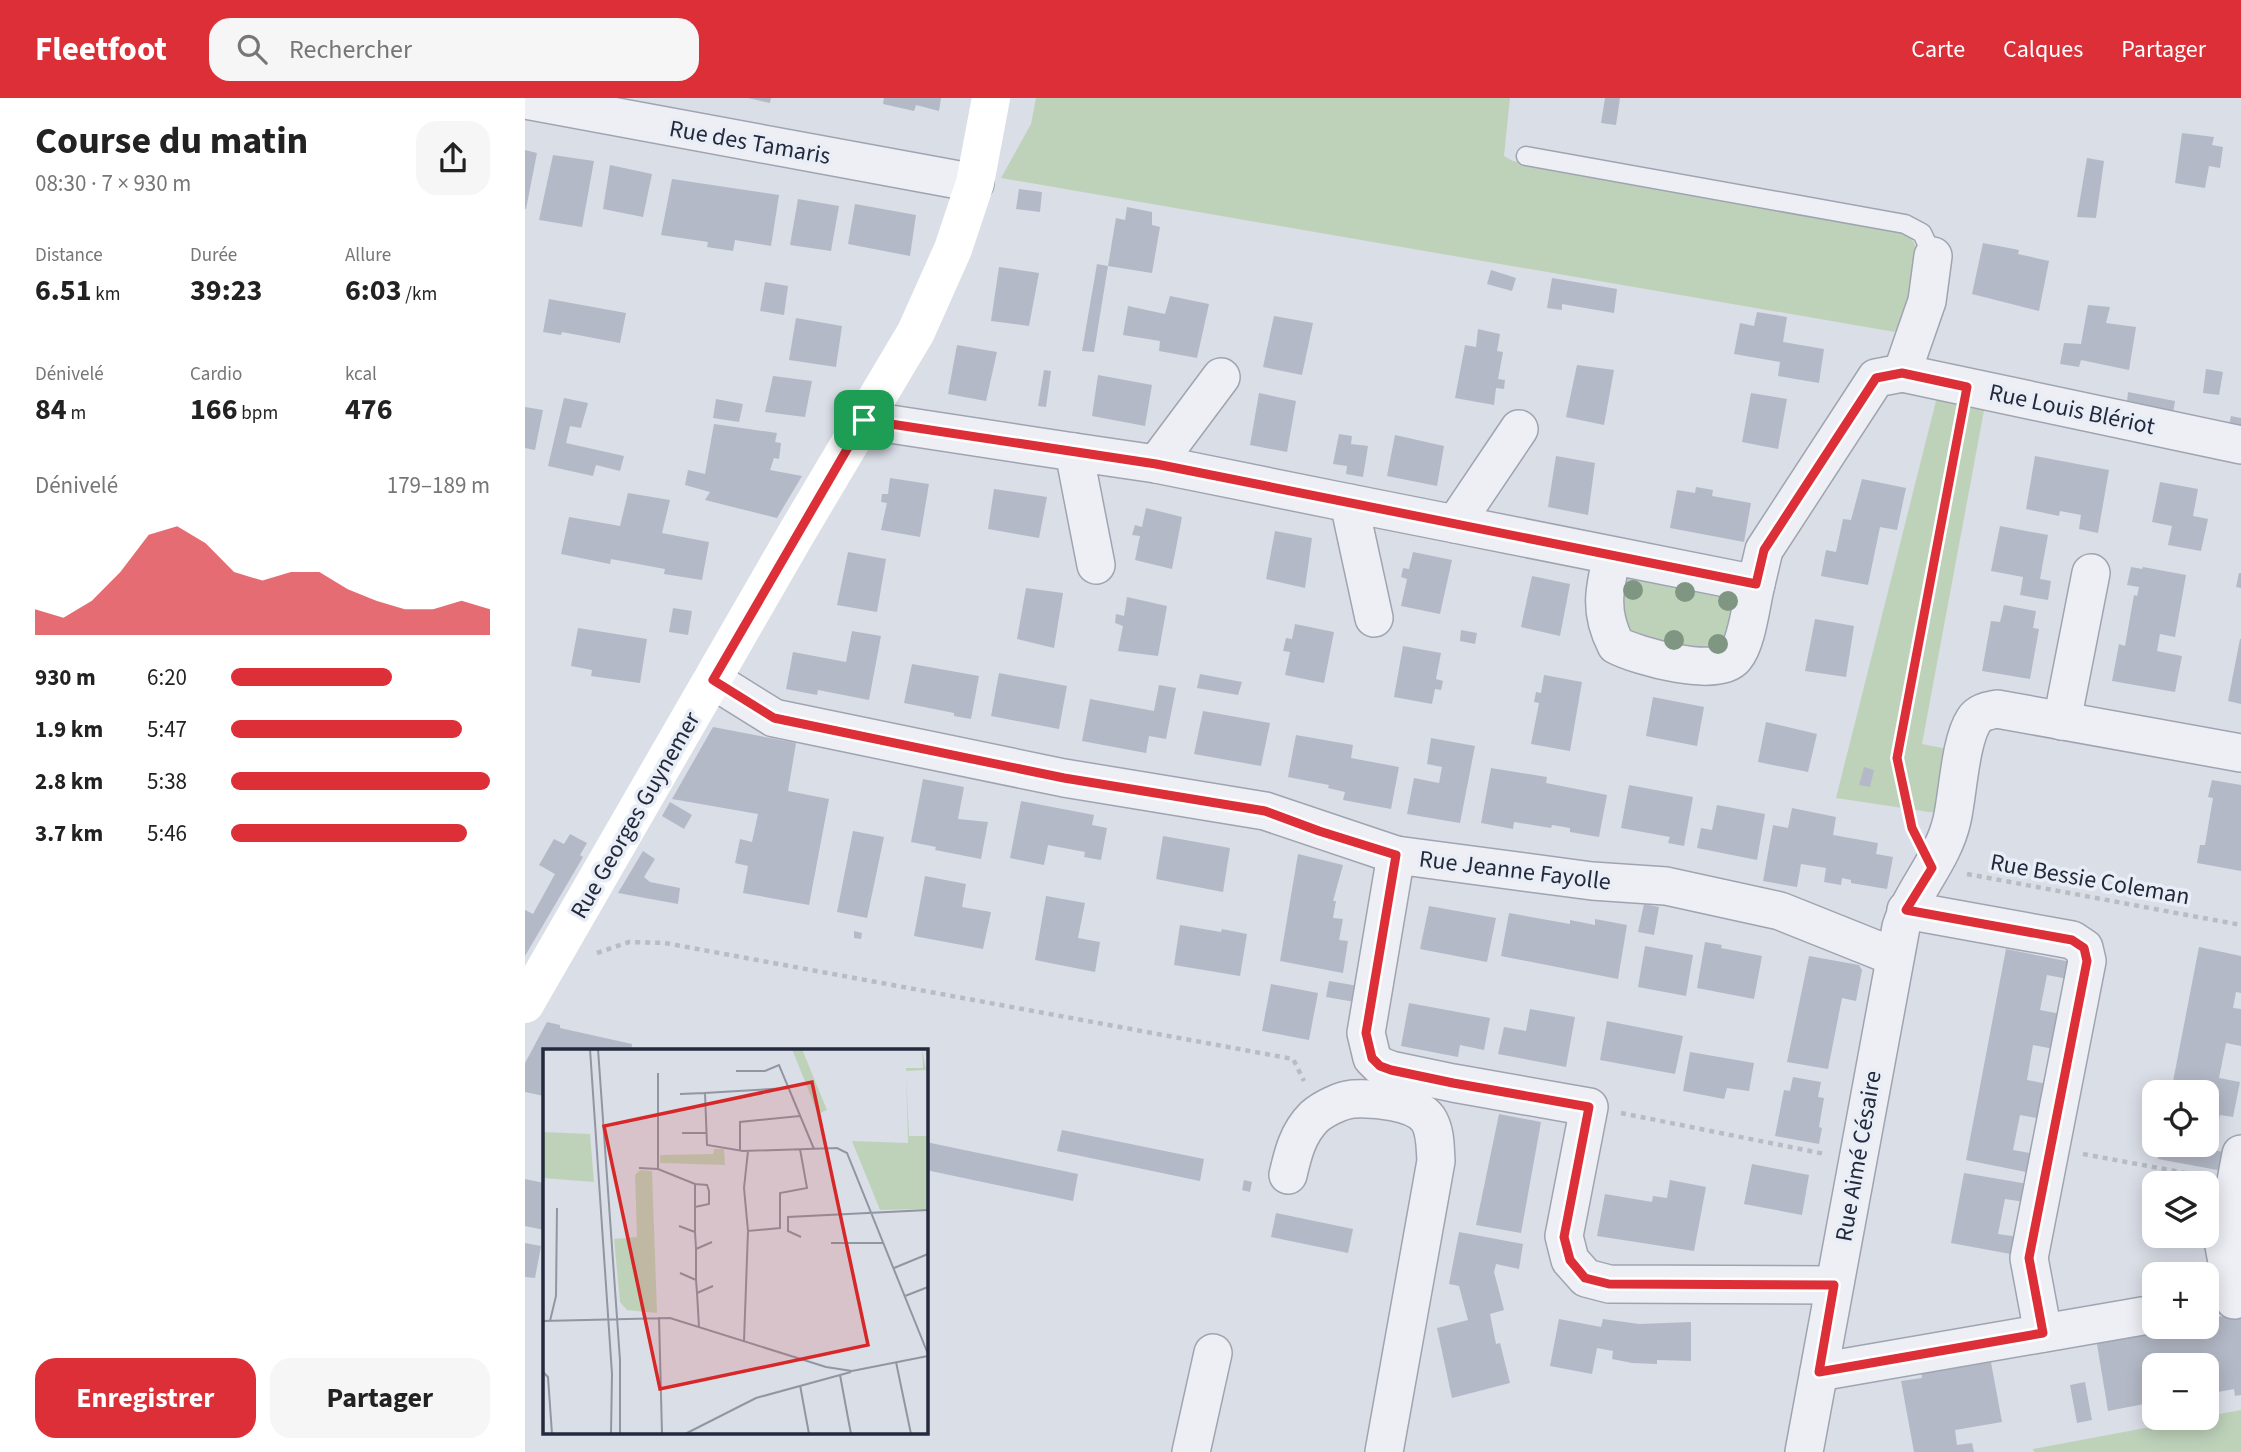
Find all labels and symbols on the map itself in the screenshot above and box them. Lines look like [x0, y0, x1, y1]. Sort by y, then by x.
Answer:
street label: Rue des Tamaris [667, 111, 833, 174]
street label: Rue Louis Blériot [1986, 375, 2158, 444]
pin [834, 390, 894, 450]
street label: Rue Georges Guynemer [562, 705, 709, 925]
street label: Rue Jeanne Fayolle [1417, 841, 1613, 900]
street label: Rue Bessie Coleman [1987, 845, 2192, 914]
inset map [543, 1049, 927, 1434]
street label: Rue Aimé Césaire [1826, 1068, 1891, 1244]

